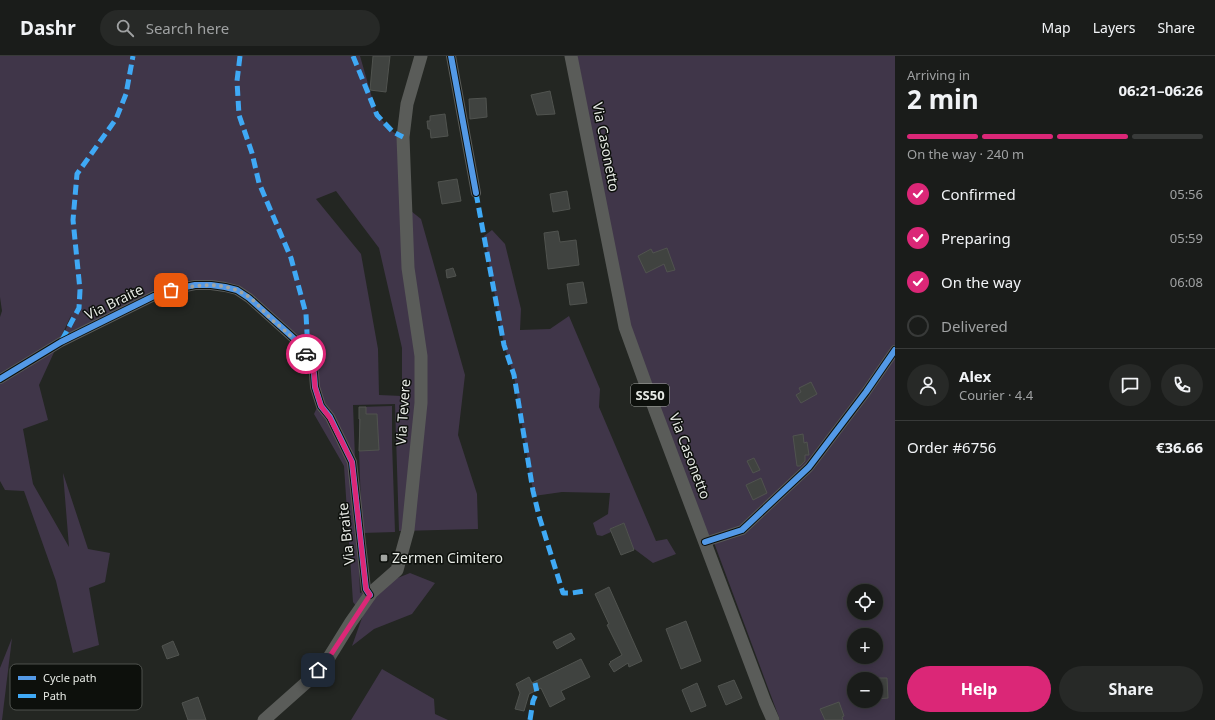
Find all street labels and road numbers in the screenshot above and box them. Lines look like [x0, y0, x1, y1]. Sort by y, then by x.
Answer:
street label: Via Casonetto [589, 101, 624, 193]
street label: Via Braite [82, 279, 146, 324]
street label: Via Tevere [391, 378, 414, 446]
road number: SS50 [631, 384, 669, 406]
street label: Via Casonetto [665, 410, 716, 501]
street label: Via Braite [333, 502, 358, 566]

